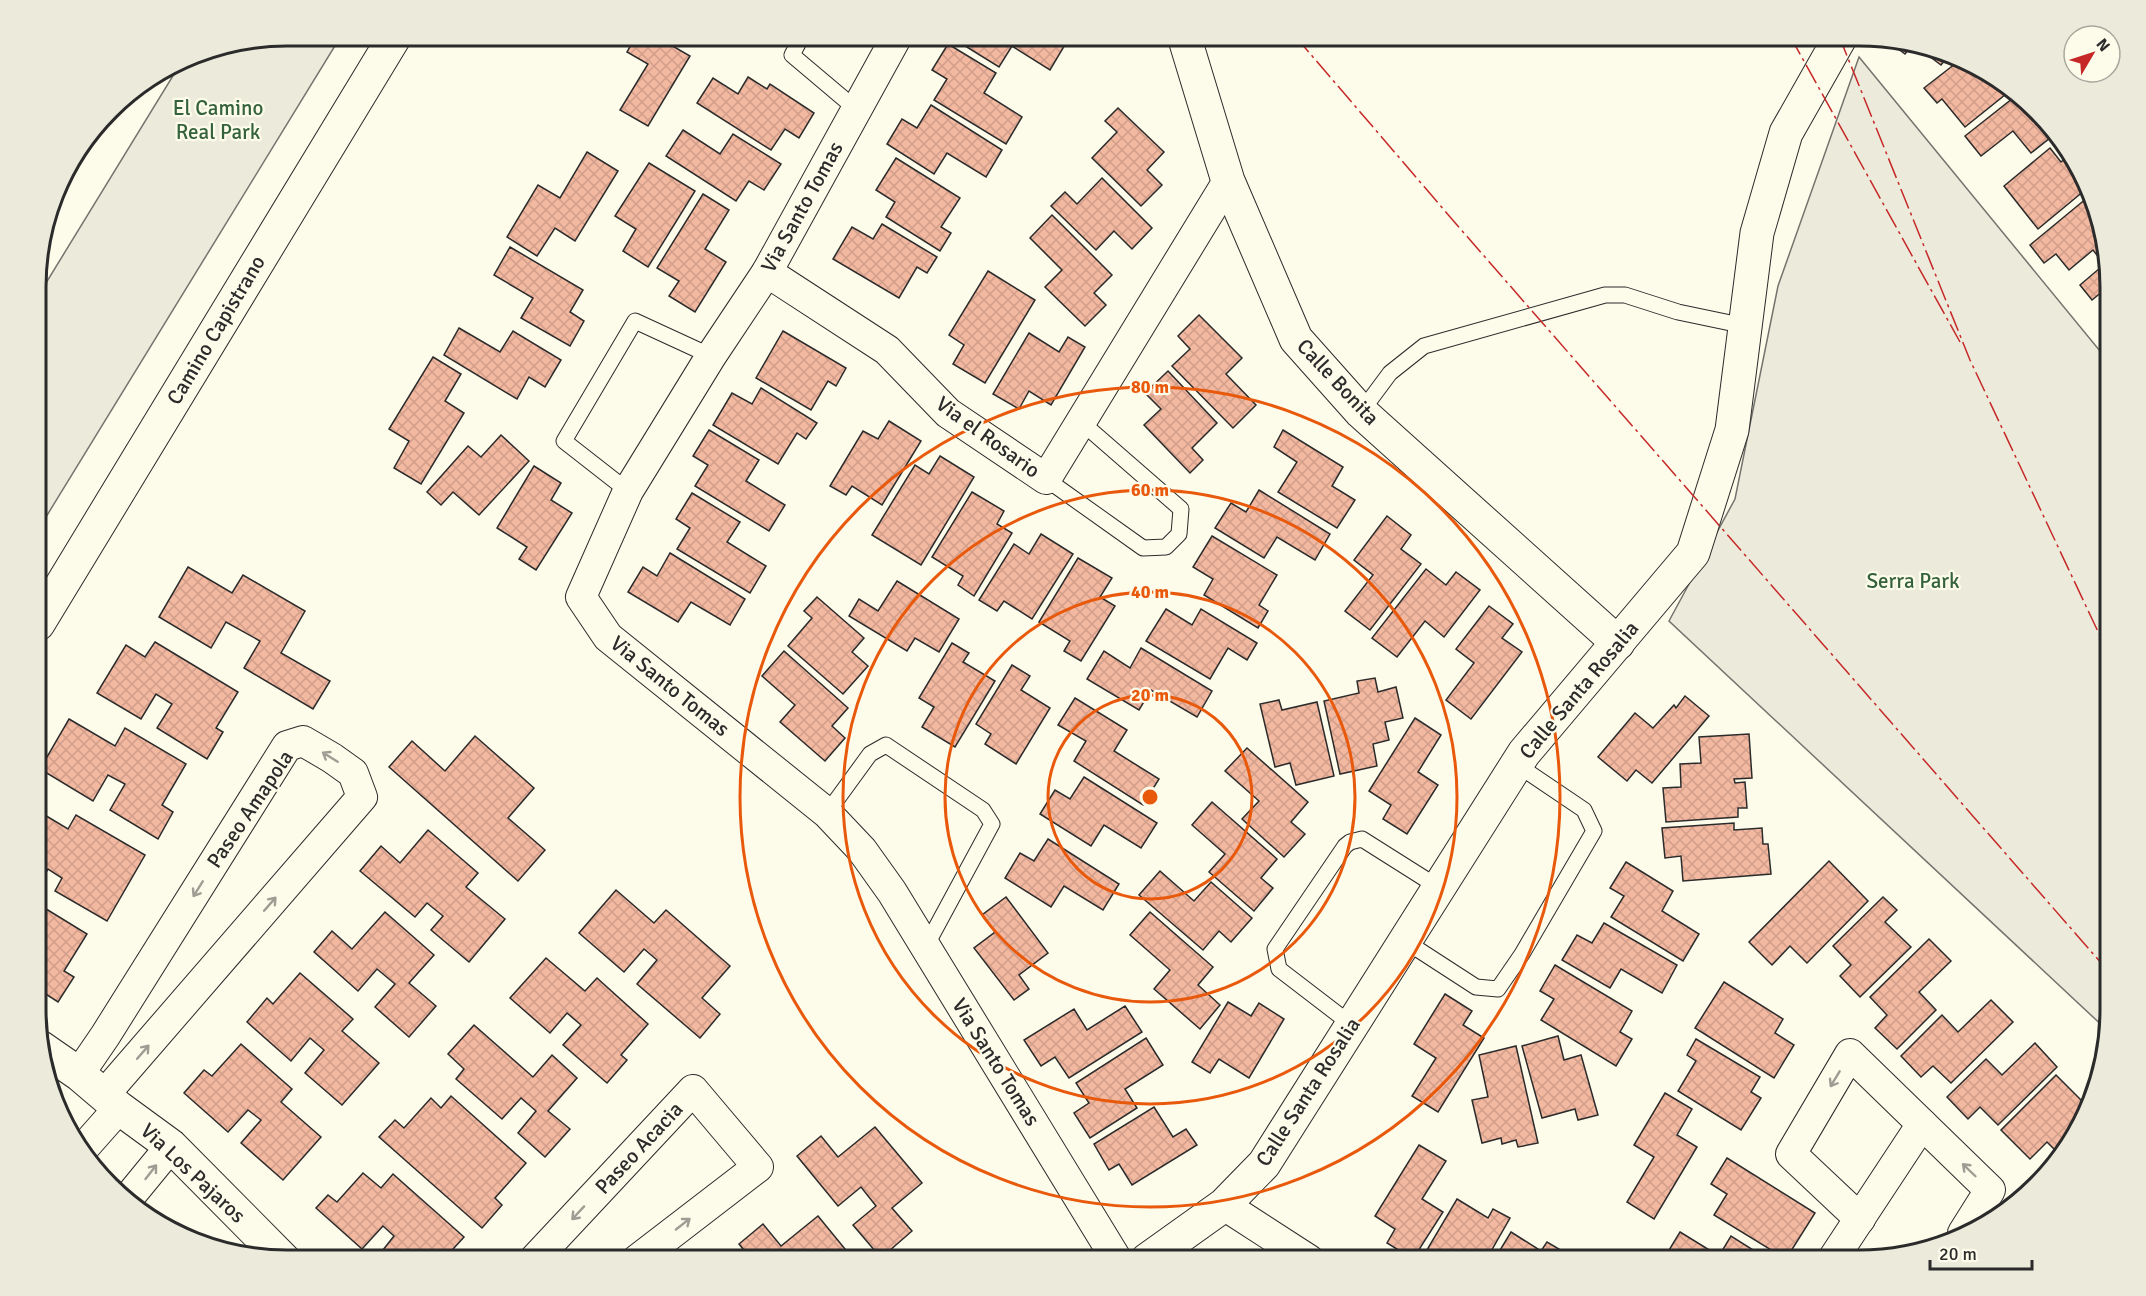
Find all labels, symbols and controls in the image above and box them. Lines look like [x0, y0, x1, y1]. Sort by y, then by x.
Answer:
north arrow [2062, 24, 2122, 84]
text: N [2092, 35, 2114, 56]
park label: El Camino Real Park [173, 95, 263, 145]
street label: Via Santo Tomas [755, 137, 849, 277]
street label: Camino Capistrano [161, 251, 271, 409]
street label: Calle Bonita [1291, 333, 1385, 431]
text: 80 m [1131, 376, 1169, 398]
street label: Via el Rosario [931, 391, 1045, 483]
text: 60 m [1131, 479, 1169, 501]
park label: Serra Park [1866, 568, 1960, 594]
text: 40 m [1131, 581, 1169, 603]
street label: Calle Santa Rosalia [1514, 616, 1644, 764]
street label: Via Santo Tomas [605, 630, 735, 742]
text: 20 m [1131, 684, 1169, 706]
street label: Paseo Amapola [201, 745, 299, 873]
one-way arrow [322, 751, 338, 763]
centre of rings [1140, 787, 1160, 807]
one-way arrow [191, 880, 203, 897]
one-way arrow [263, 897, 277, 912]
street label: Via Santo Tomas [946, 993, 1046, 1131]
street label: Calle Santa Rosalia [1250, 1013, 1366, 1171]
one-way arrow [136, 1045, 150, 1060]
one-way arrow [1829, 1070, 1841, 1087]
street label: Paseo Acacia [590, 1096, 688, 1200]
street label: Via Los Pajaros [135, 1118, 251, 1228]
one-way arrow [1962, 1163, 1977, 1177]
one-way arrow [144, 1164, 157, 1180]
one-way arrow [571, 1205, 586, 1220]
one-way arrow [675, 1218, 691, 1231]
scale bar [1930, 1233, 2032, 1271]
text: 20 m [1939, 1243, 1977, 1265]

